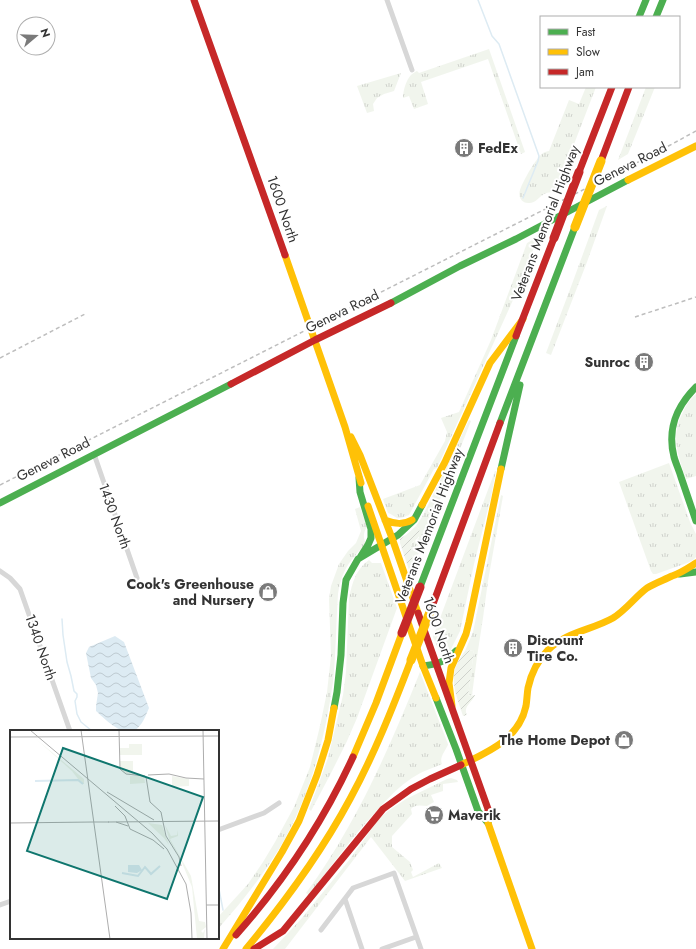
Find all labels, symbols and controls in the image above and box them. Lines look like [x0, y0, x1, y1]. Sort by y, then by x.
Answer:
north arrow [16, 16, 56, 56]
legend [540, 16, 680, 88]
text: Fast [576, 23, 595, 41]
text: N [36, 26, 54, 39]
text: Slow [576, 43, 601, 61]
text: Jam [574, 63, 594, 81]
building icon: FedEx [453, 137, 475, 159]
street label: Geneva Road [590, 137, 670, 191]
place label: FedEx [478, 138, 518, 158]
street label: Veterans Memorial Highway [506, 141, 584, 304]
street label: 1600 North [262, 173, 304, 245]
street label: Geneva Road [302, 285, 382, 337]
building icon: Sunroc [633, 351, 655, 373]
place label: Sunroc [584, 352, 630, 372]
street label: Geneva Road [13, 432, 93, 486]
street label: Veterans Memorial Highway [390, 444, 468, 607]
street label: 1430 North [94, 480, 136, 552]
place label: Cook's Greenhouse and Nursery [126, 574, 255, 610]
shop icon: Cook's Greenhouse and Nursery [257, 581, 279, 603]
street label: 1600 North [418, 594, 460, 666]
street label: 1340 North [20, 611, 62, 683]
place label: Discount Tire Co. [527, 630, 584, 666]
building icon: Discount Tire Co. [502, 637, 524, 659]
shop icon: The Home Depot [613, 729, 635, 751]
inset map [10, 730, 219, 939]
place label: The Home Depot [499, 730, 611, 750]
supermarket icon: Maverik [423, 804, 445, 826]
place label: Maverik [448, 805, 501, 825]

